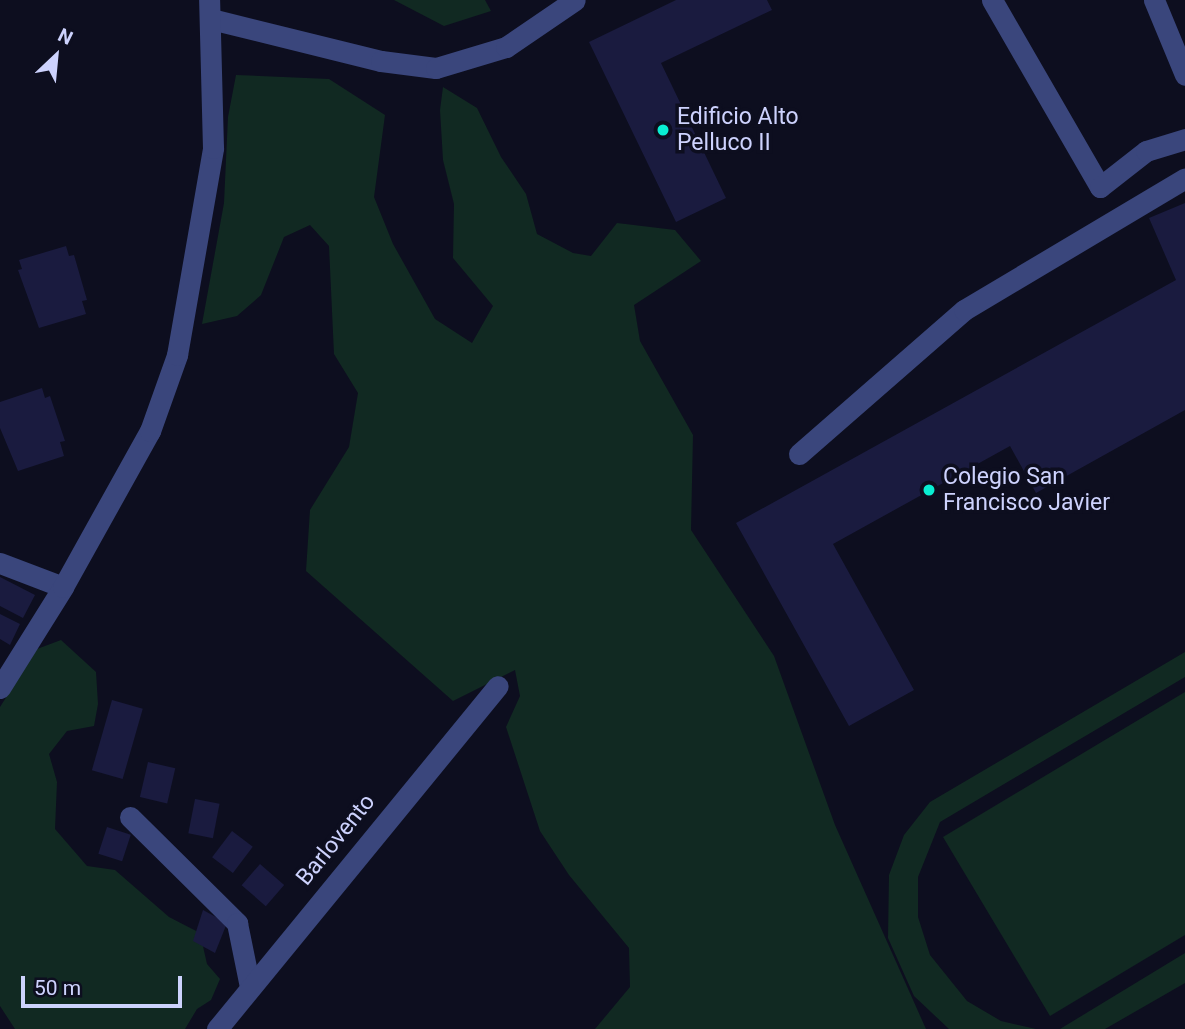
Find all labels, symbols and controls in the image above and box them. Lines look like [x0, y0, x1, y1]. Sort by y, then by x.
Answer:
north arrow [21, 21, 91, 91]
text: N [54, 23, 76, 50]
place label: Edificio Alto Pelluco II [677, 103, 799, 157]
marker: Edificio Alto Pelluco II [655, 122, 671, 138]
place label: Colegio San Francisco Javier [943, 463, 1110, 517]
marker: Colegio San Francisco Javier [921, 482, 937, 498]
street label: Barlovento [291, 789, 381, 891]
scale bar [24, 962, 186, 1006]
text: 50 m [34, 976, 81, 1000]

